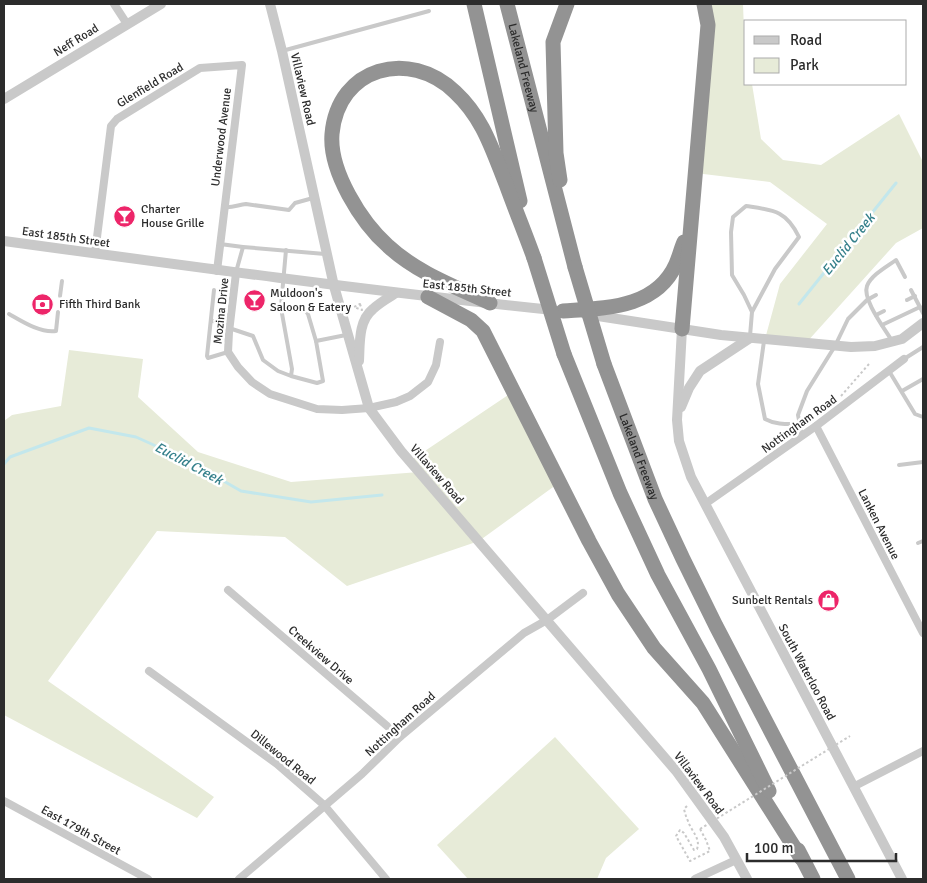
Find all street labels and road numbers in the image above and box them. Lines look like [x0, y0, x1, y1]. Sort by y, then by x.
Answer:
street label: Neff Road [51, 21, 102, 60]
street label: Lakeland Freeway [504, 22, 542, 115]
street label: Villaview Road [287, 51, 318, 127]
street label: Glenfield Road [114, 60, 186, 111]
street label: Underwood Avenue [208, 87, 235, 187]
street label: East 185th Street [21, 224, 111, 251]
street label: East 185th Street [422, 276, 512, 301]
street label: Mozina Drive [211, 277, 232, 345]
street label: Nottingham Road [759, 392, 840, 457]
street label: Lakeland Freeway [615, 411, 662, 503]
street label: Villaview Road [407, 441, 467, 507]
street label: Lanken Avenue [854, 486, 903, 562]
street label: South Waterloo Road [775, 621, 838, 723]
street label: Creekview Drive [285, 623, 357, 688]
street label: Nottingham Road [362, 689, 439, 760]
street label: Dillewood Road [247, 727, 318, 788]
street label: Villaview Road [670, 749, 727, 818]
street label: East 179th Street [38, 802, 123, 859]

